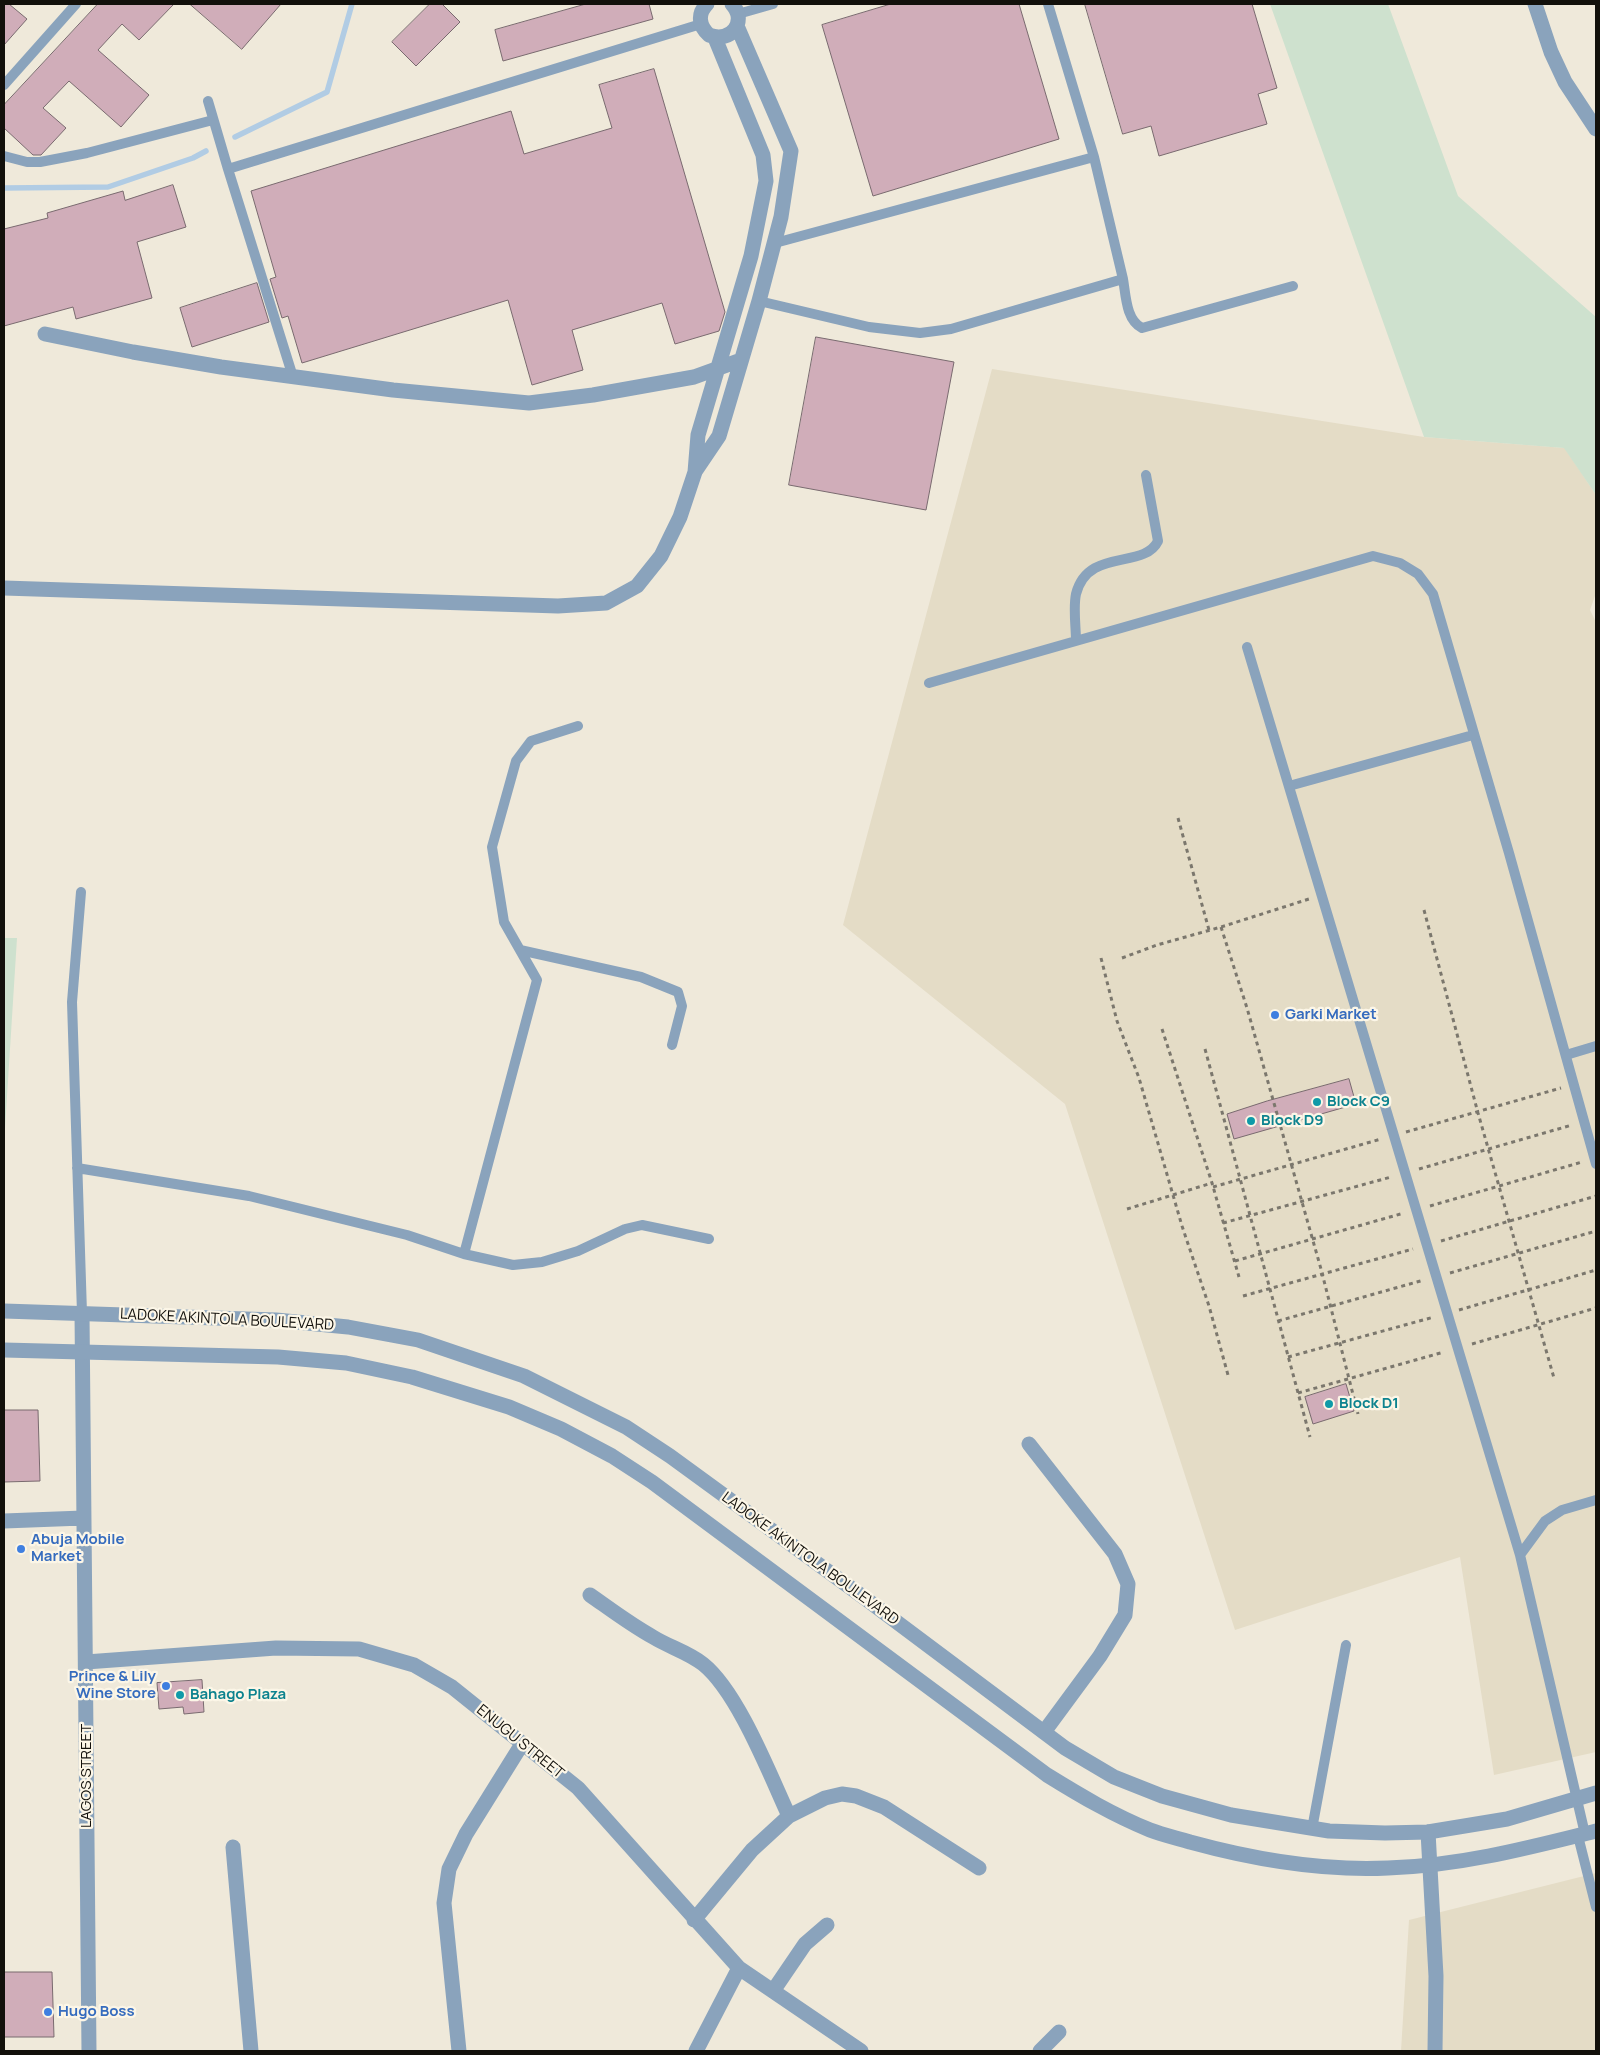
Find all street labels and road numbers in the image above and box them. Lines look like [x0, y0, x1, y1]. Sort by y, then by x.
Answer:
street label: LADOKE AKINTOLA BOULEVARD [119, 1305, 335, 1335]
street label: LADOKE AKINTOLA BOULEVARD [718, 1489, 902, 1629]
street label: ENUGU STREET [473, 1701, 567, 1783]
street label: LAGOS STREET [78, 1724, 96, 1828]

